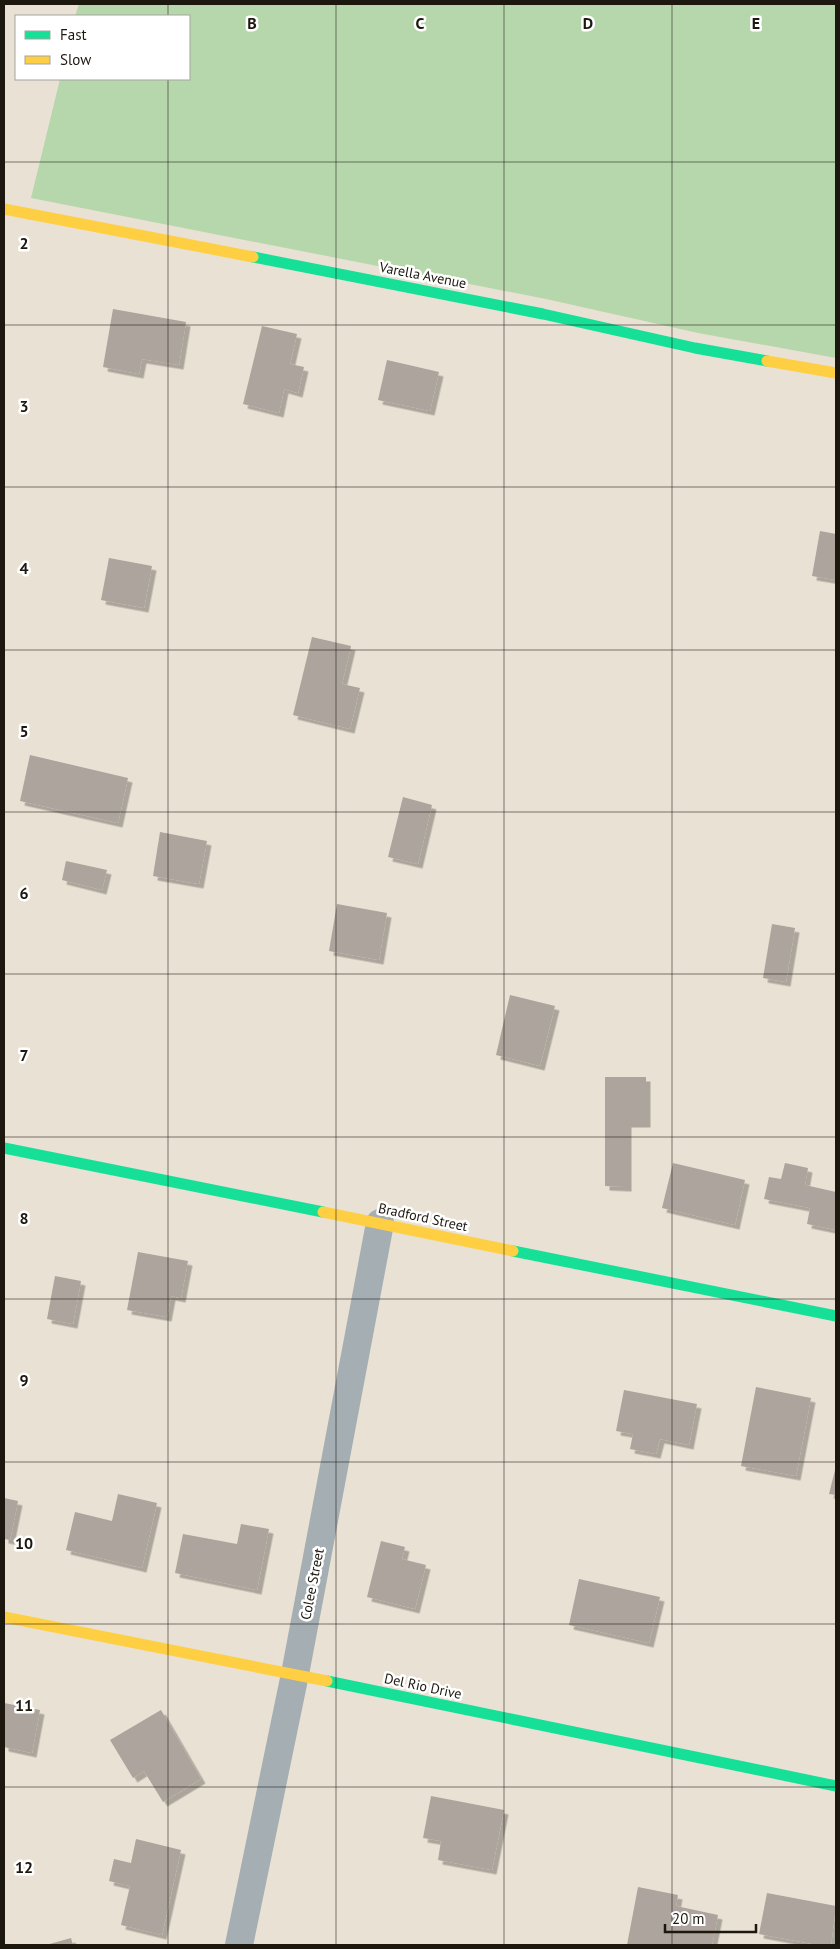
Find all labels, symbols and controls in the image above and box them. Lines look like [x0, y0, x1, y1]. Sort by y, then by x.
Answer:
text: B [247, 13, 257, 33]
text: C [416, 13, 425, 33]
text: D [583, 13, 593, 33]
text: E [752, 13, 760, 33]
legend [15, 15, 190, 80]
text: Fast [60, 25, 87, 44]
text: Slow [60, 50, 91, 69]
text: 2 [19, 233, 29, 253]
street label: Varella Avenue [377, 258, 468, 292]
text: 3 [19, 396, 29, 416]
text: 4 [19, 558, 29, 578]
text: 5 [19, 721, 29, 741]
text: 6 [19, 883, 29, 903]
text: 7 [19, 1045, 29, 1065]
street label: Bradford Street [377, 1199, 470, 1235]
text: 8 [19, 1208, 29, 1228]
text: 9 [19, 1370, 29, 1390]
text: 10 [15, 1533, 33, 1553]
street label: Colee Street [296, 1546, 328, 1621]
street label: Del Rio Drive [383, 1669, 463, 1703]
text: 11 [15, 1695, 33, 1715]
text: 12 [15, 1857, 33, 1877]
scale bar [665, 1902, 756, 1934]
text: 20 m [672, 1909, 705, 1928]

